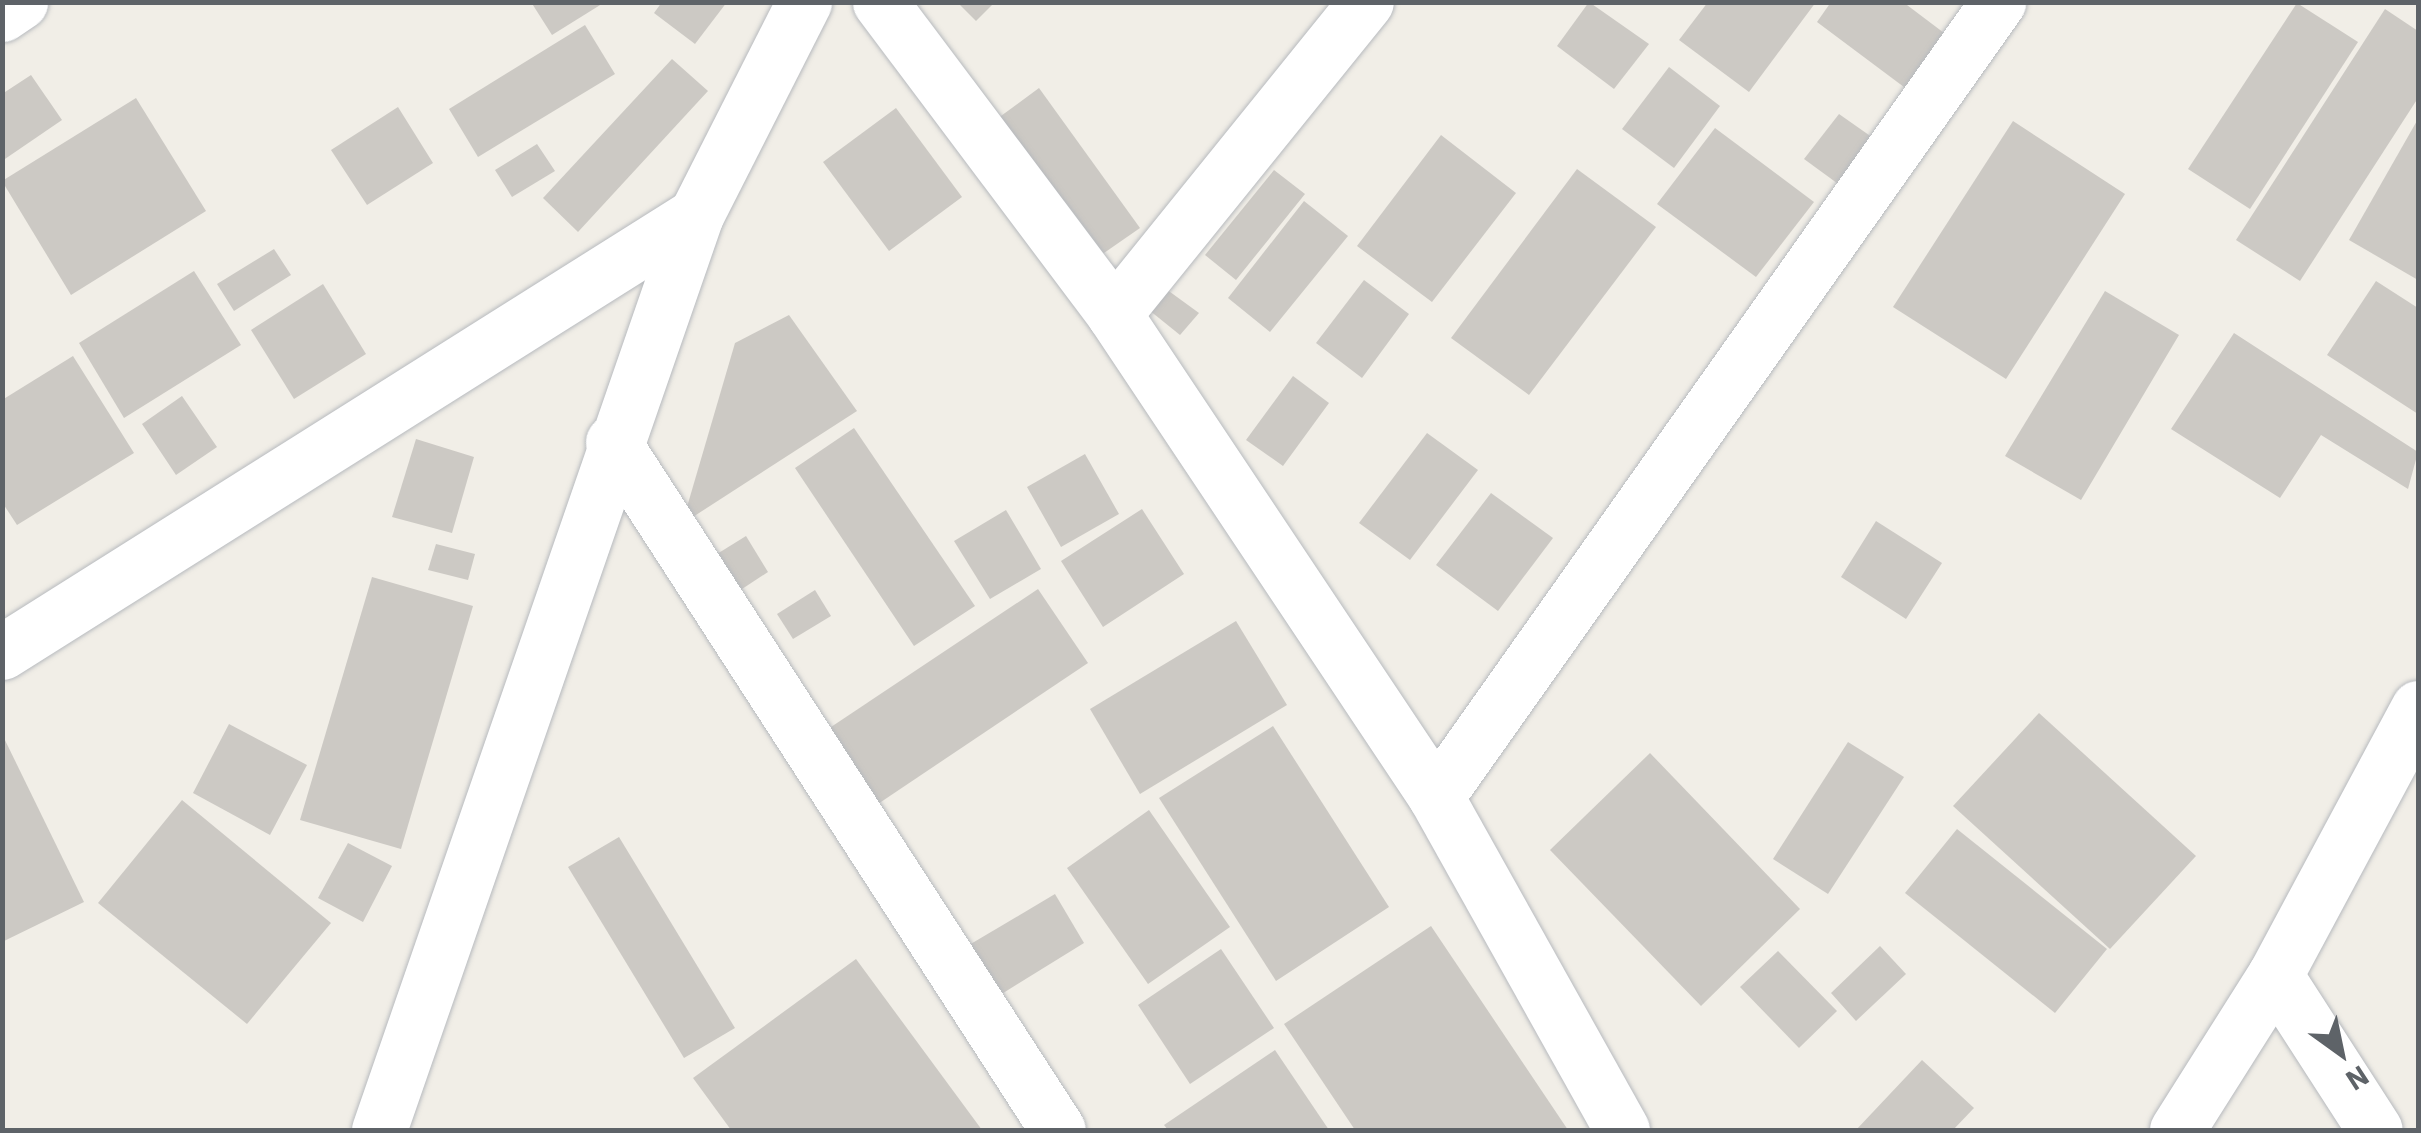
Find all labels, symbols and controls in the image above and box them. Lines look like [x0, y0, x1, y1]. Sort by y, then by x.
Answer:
north arrow [2291, 1003, 2391, 1103]
text: N [2339, 1058, 2376, 1100]

